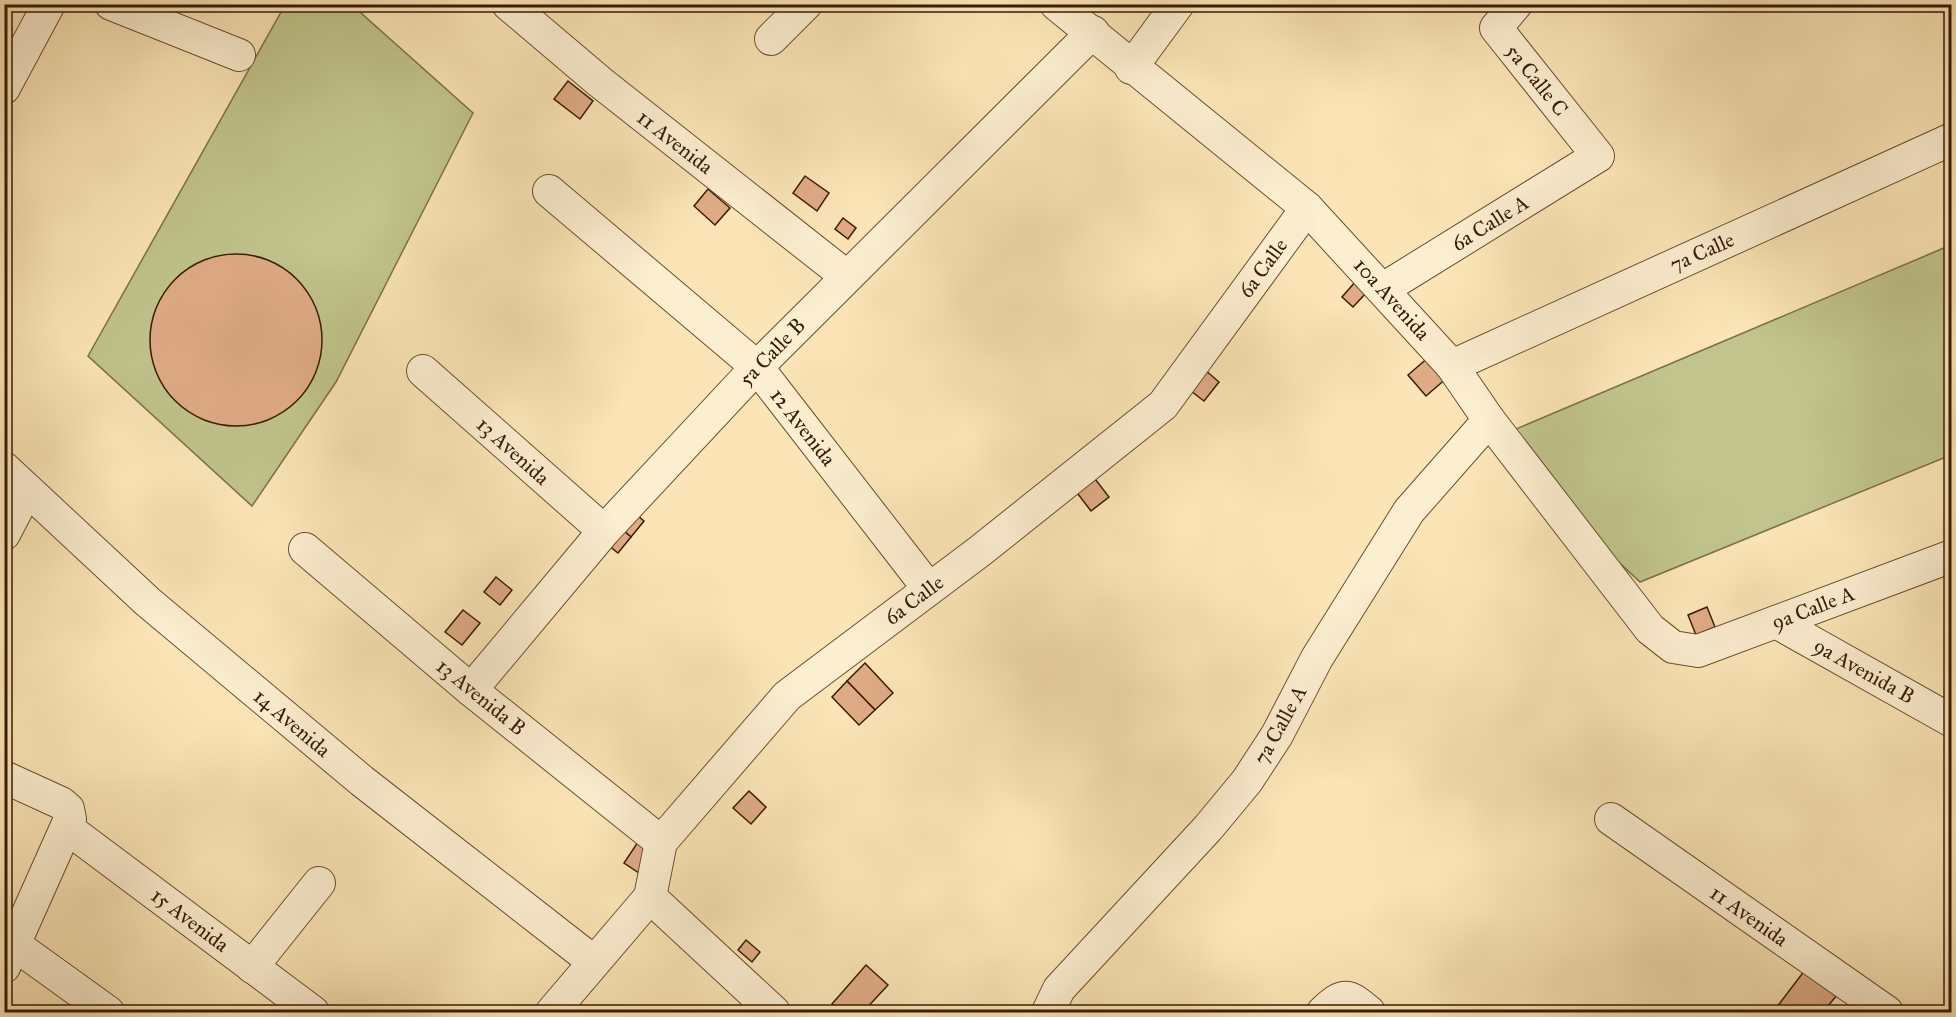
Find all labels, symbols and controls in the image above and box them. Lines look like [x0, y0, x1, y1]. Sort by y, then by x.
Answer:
street label: 5a Calle C [1500, 39, 1574, 121]
street label: 11 Avenida [632, 104, 718, 180]
street label: 6a Calle A [1447, 189, 1533, 257]
street label: 7a Calle [1666, 226, 1738, 278]
street label: 6a Calle [1233, 233, 1293, 303]
street label: 10a Avenida [1348, 252, 1436, 346]
street label: 5a Calle B [733, 312, 811, 392]
street label: 12 Avenida [765, 383, 841, 471]
street label: 13 Avenida [471, 411, 555, 491]
street label: 6a Calle [879, 569, 949, 631]
street label: 9a Calle A [1768, 580, 1858, 636]
street label: 9a Avenida B [1809, 633, 1919, 709]
street label: 13 Avenida B [431, 653, 531, 741]
street label: 7a Calle A [1248, 681, 1312, 769]
street label: 14 Avenida [248, 683, 336, 763]
street label: 11 Avenida [1705, 880, 1793, 952]
street label: 15 Avenida [146, 882, 234, 958]

